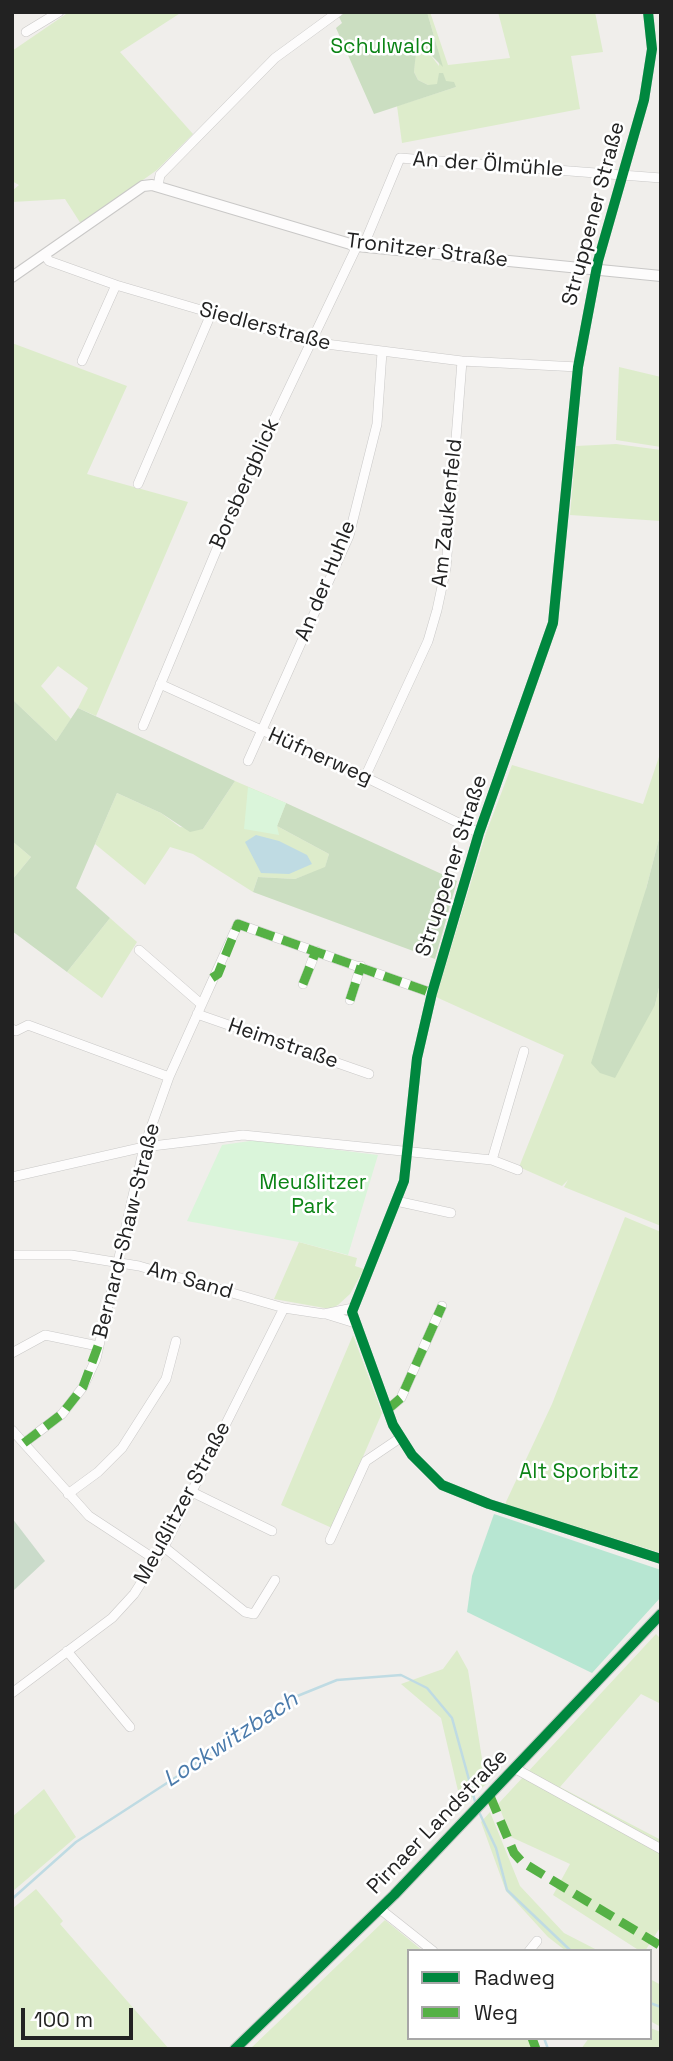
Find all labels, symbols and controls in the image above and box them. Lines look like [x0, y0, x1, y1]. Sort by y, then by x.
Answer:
park label: Schulwald [330, 34, 434, 60]
street label: Struppener Straße [557, 119, 631, 309]
street label: An der Ölmühle [412, 147, 564, 183]
street label: Tronitzer Straße [345, 229, 509, 273]
street label: Siedlerstraße [197, 297, 333, 357]
street label: Borsbergblick [205, 415, 285, 553]
street label: Am Zaukenfeld [428, 438, 468, 588]
street label: An der Huhle [290, 517, 362, 645]
street label: Hüfnerweg [264, 723, 376, 791]
street label: Struppener Straße [411, 772, 493, 960]
street label: Heimstraße [224, 1013, 342, 1075]
street label: Bernard-Shaw-Straße [88, 1121, 166, 1341]
park label: Meußlitzer Park [259, 1170, 367, 1220]
street label: Am Sand [144, 1257, 236, 1305]
street label: Meußlitzer Straße [129, 1417, 237, 1589]
park label: Alt Sporbitz [519, 1459, 639, 1485]
water label: Lockwitzbach [158, 1686, 304, 1794]
street label: Pirnaer Landstraße [362, 1744, 514, 1900]
legend [407, 1949, 652, 2040]
text: Radweg [474, 1964, 555, 1991]
scale bar [24, 1994, 136, 2038]
text: Weg [474, 1999, 518, 2026]
text: 100 m [34, 2006, 93, 2033]

